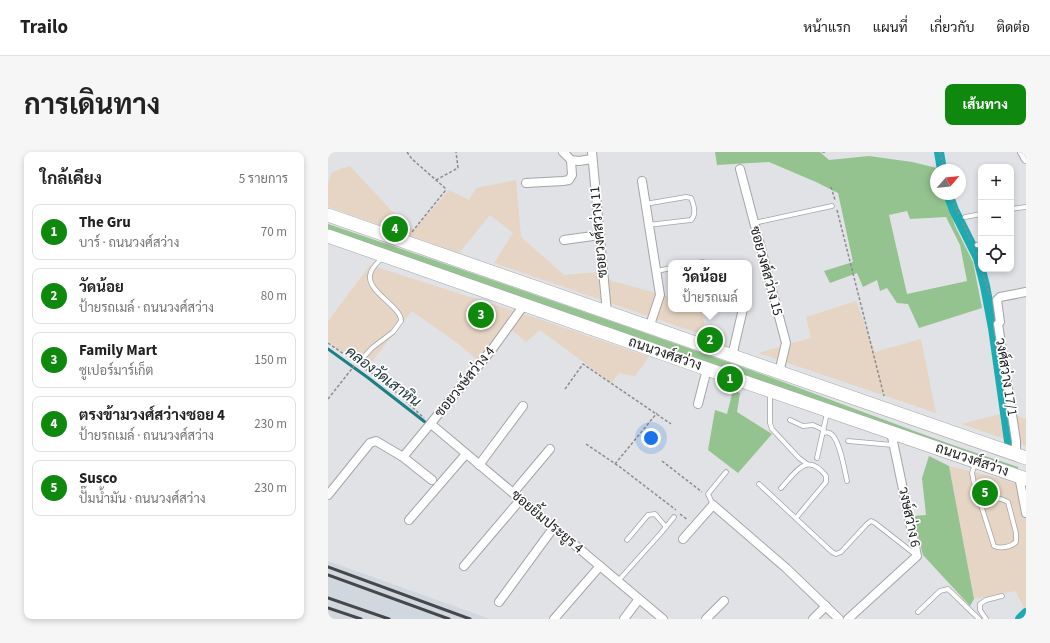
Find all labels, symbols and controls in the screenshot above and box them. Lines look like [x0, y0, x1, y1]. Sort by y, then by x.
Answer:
text: Trailo [20, 14, 68, 41]
text: หน้าแรก [803, 18, 851, 38]
text: แผนที่ [873, 18, 908, 38]
text: เกี่ยวกับ [930, 18, 974, 38]
text: ติดต่อ [996, 18, 1030, 38]
button: เส้นทาง [945, 84, 1026, 125]
text: การเดินทาง [24, 85, 160, 125]
north arrow [930, 164, 966, 200]
map controls [978, 164, 1014, 272]
button: + [978, 164, 1014, 200]
text: ใกล้เคียง [40, 167, 102, 191]
text: 5 รายการ [239, 170, 288, 188]
street label: ซอยวงศ์สว่าง 11 [585, 185, 613, 279]
button: − [978, 200, 1014, 236]
text: The Gru [79, 212, 131, 233]
pin: 4 [382, 214, 408, 244]
text: 1 [51, 223, 57, 241]
text: 70 m [261, 223, 287, 241]
street label: ซอยวงศ์สว่าง 15 [744, 224, 788, 318]
text: บาร์ · ถนนวงศ์สว่าง [79, 234, 179, 252]
button: locate [978, 236, 1014, 272]
popup [668, 260, 752, 312]
text: วัดน้อย [682, 267, 727, 288]
text: วัดน้อย [79, 277, 124, 298]
text: 2 [51, 287, 57, 305]
text: 80 m [261, 287, 287, 305]
text: ป้ายรถเมล์ [682, 289, 738, 307]
text: ป้ายรถเมล์ · ถนนวงศ์สว่าง [79, 299, 214, 317]
pin: 3 [468, 300, 494, 330]
pin: 2 [697, 325, 723, 355]
street label: ถนนวงศ์สว่าง [626, 332, 704, 376]
street label: วงศ์สว่าง 17/1 [990, 336, 1022, 418]
text: Family Mart [79, 340, 157, 361]
water label: คลองวัดเสาหิน [341, 342, 425, 413]
street label: ซอยวงษ์สว่าง 4 [430, 342, 500, 422]
text: 3 [51, 351, 57, 369]
text: 150 m [254, 351, 287, 369]
text: ซูเปอร์มาร์เก็ต [79, 362, 153, 380]
pin: 1 [717, 364, 743, 394]
text: ตรงข้ามวงศ์สว่างซอย 4 [79, 405, 225, 426]
text: 4 [51, 415, 57, 433]
text: 230 m [254, 415, 287, 433]
text: ป้ายรถเมล์ · ถนนวงศ์สว่าง [79, 427, 214, 445]
your location [641, 428, 661, 448]
street label: ถนนวงศ์สว่าง [933, 438, 1011, 482]
text: Susco [79, 468, 117, 489]
pin: 5 [972, 478, 998, 508]
text: 5 [51, 479, 57, 497]
text: 230 m [254, 479, 287, 497]
street label: ซอยยิ้มประยูร 4 [506, 484, 589, 558]
street label: วงษ์สว่าง 6 [893, 485, 925, 549]
text: ปั๊มน้ำมัน · ถนนวงศ์สว่าง [79, 490, 206, 508]

